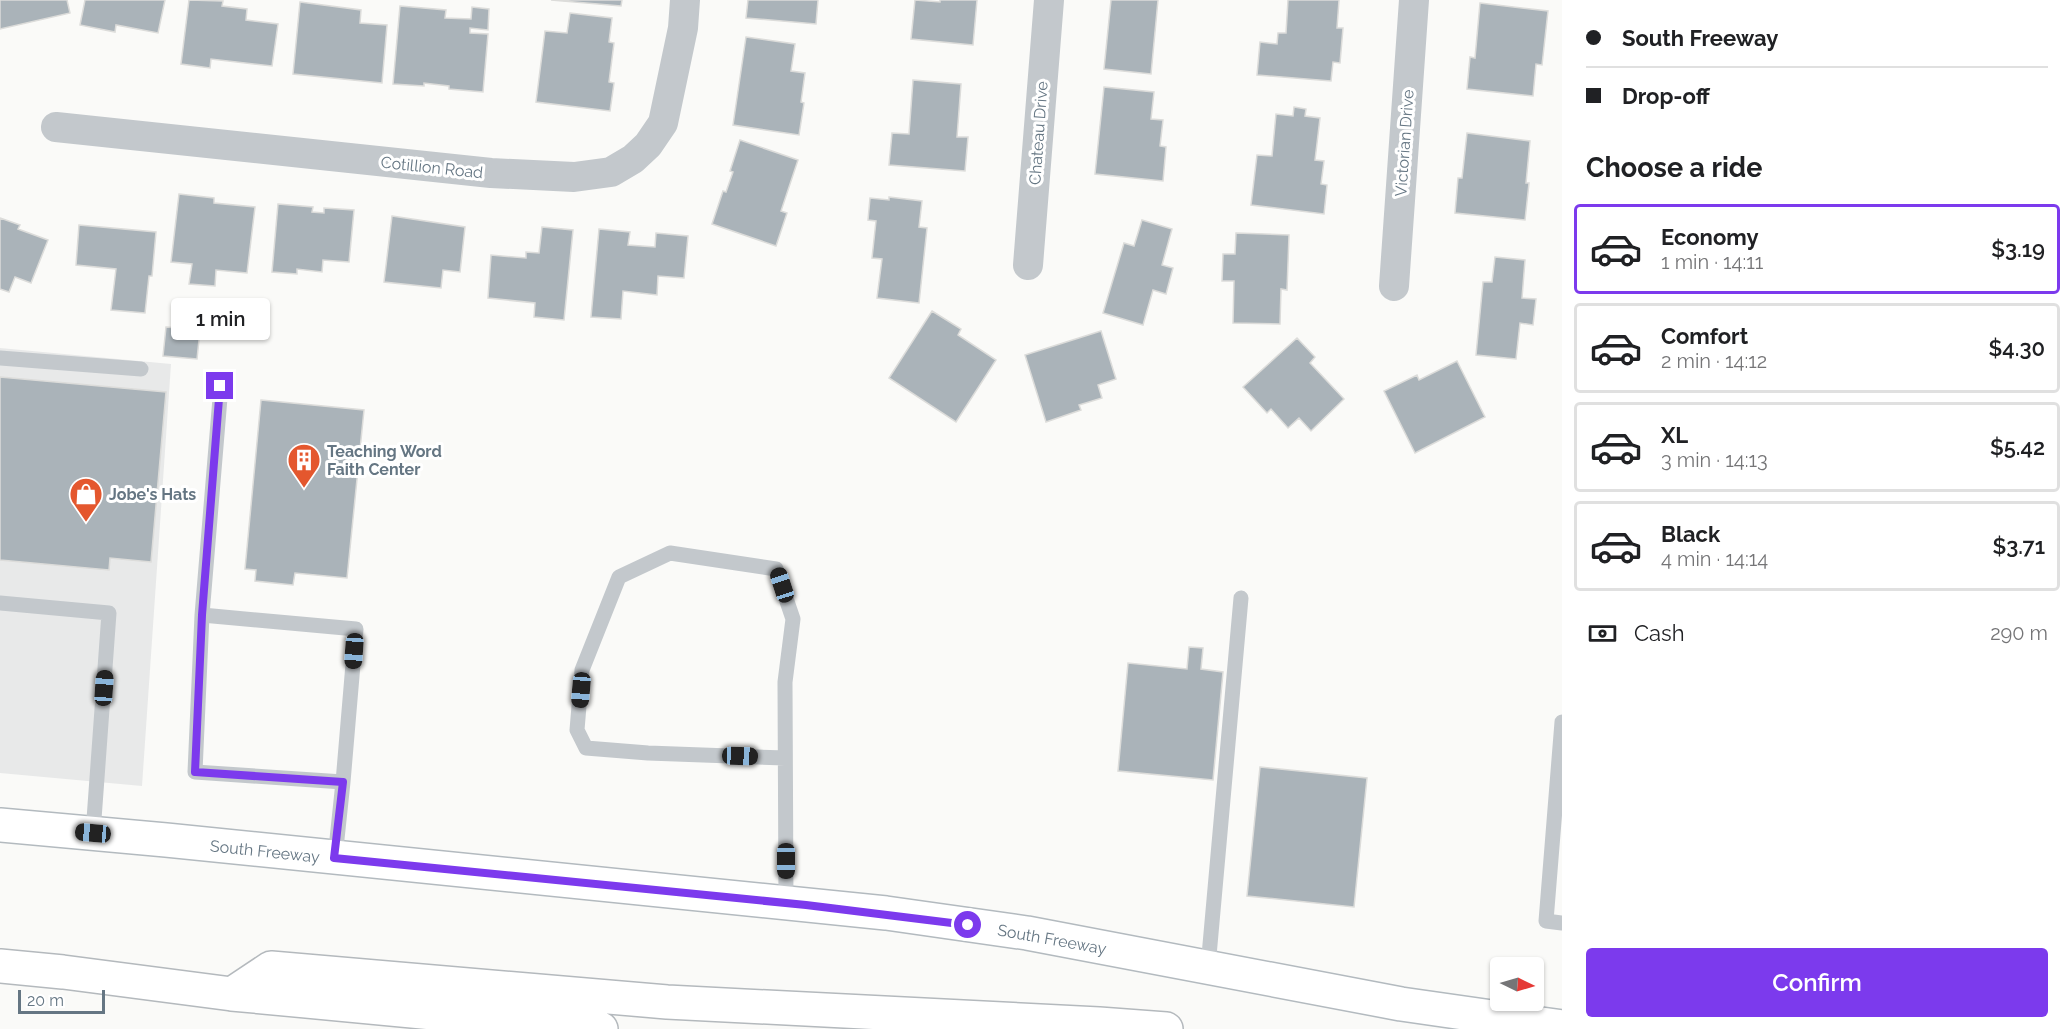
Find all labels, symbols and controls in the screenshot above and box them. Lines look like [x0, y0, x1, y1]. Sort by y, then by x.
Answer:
text: South Freeway [1622, 25, 1778, 51]
street label: Chateau Drive [1025, 80, 1052, 186]
text: Drop-off [1622, 83, 1710, 109]
street label: Victorian Drive [1391, 89, 1418, 197]
text: Choose a ride [1586, 152, 1762, 183]
street label: Cotillion Road [380, 153, 484, 182]
icon: car [1589, 222, 1643, 276]
text: Economy [1661, 224, 1759, 250]
text: $3.19 [1991, 236, 2045, 262]
text: 1 min · 14:11 [1661, 250, 1763, 274]
callout: 1 min [170, 299, 270, 341]
text: 1 min [196, 307, 245, 331]
icon: car [1589, 321, 1643, 375]
text: Comfort [1661, 323, 1748, 349]
text: $4.30 [1989, 335, 2045, 361]
text: 2 min · 14:12 [1661, 349, 1767, 373]
route end [206, 372, 233, 399]
icon: car [1589, 420, 1643, 474]
text: XL [1661, 422, 1688, 448]
text: $5.42 [1990, 434, 2045, 460]
building icon: Teaching Word Faith Center [286, 442, 322, 489]
place label: Teaching Word Faith Center [327, 442, 442, 479]
text: 3 min · 14:13 [1661, 448, 1768, 472]
shop icon: Jobe's Hats [68, 476, 104, 523]
place label: Jobe's Hats [109, 485, 196, 504]
icon: car [1589, 519, 1643, 573]
text: Black [1661, 521, 1720, 547]
text: $3.71 [1993, 533, 2045, 559]
text: 4 min · 14:14 [1661, 547, 1768, 571]
car [768, 565, 796, 605]
icon: cash [1586, 617, 1619, 650]
text: Cash [1634, 620, 1685, 646]
text: 290 m [1990, 621, 2048, 645]
car [344, 632, 364, 670]
car [94, 669, 114, 707]
car [570, 671, 592, 709]
car [722, 746, 758, 766]
car [74, 822, 112, 844]
street label: South Freeway [209, 836, 321, 867]
car [777, 843, 795, 879]
route start [954, 911, 981, 938]
street label: South Freeway [996, 921, 1108, 958]
button: Confirm [1586, 948, 2048, 1017]
north arrow [1490, 957, 1544, 1011]
map controls [1490, 957, 1544, 1011]
scale bar [18, 987, 105, 1014]
text: 20 m [27, 991, 64, 1010]

